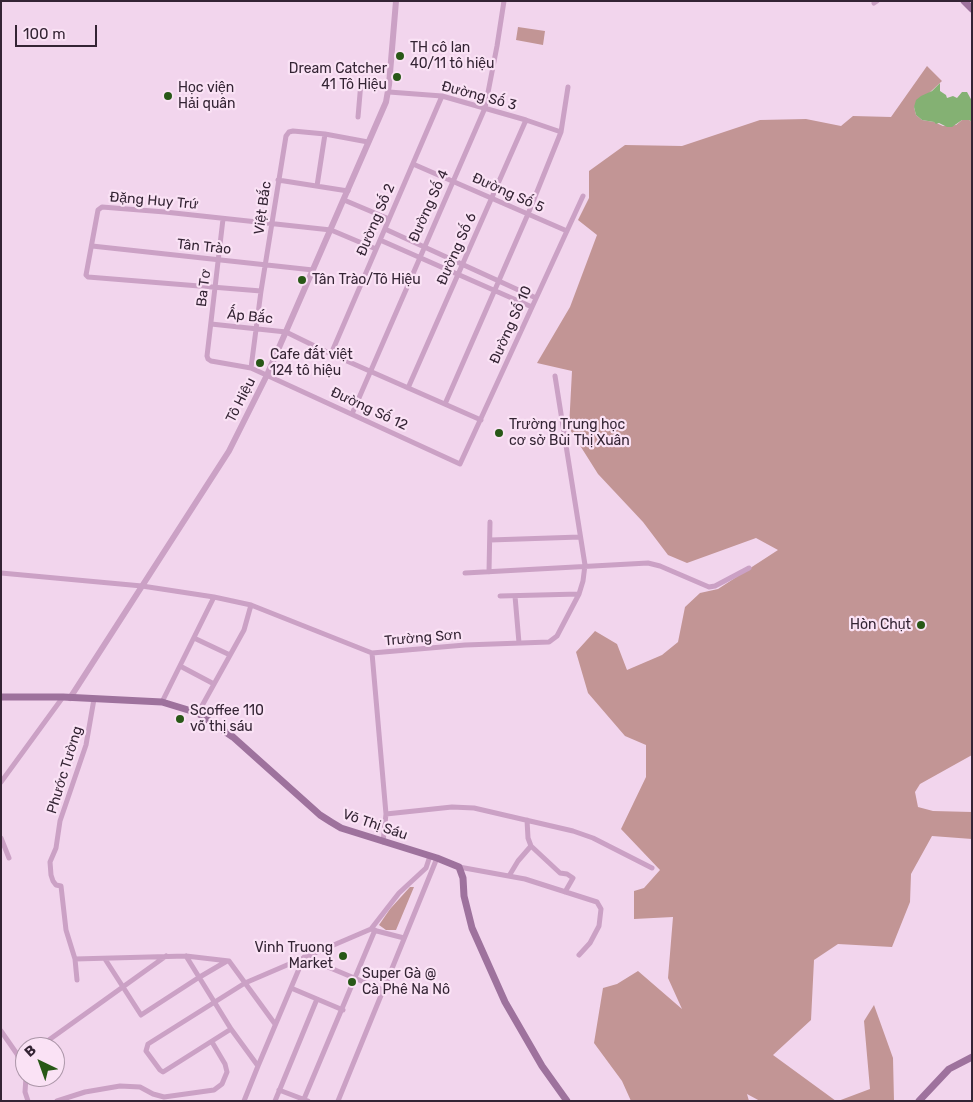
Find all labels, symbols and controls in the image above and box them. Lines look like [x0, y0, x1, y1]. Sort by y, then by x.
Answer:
scale bar [18, 15, 100, 47]
text: 100 m [23, 25, 65, 43]
place label: TH cô lan 40/11 tô hiệu [410, 40, 494, 72]
marker: TH cô lan 40/11 tô hiệu [394, 50, 406, 62]
place label: Dream Catcher 41 Tô Hiệu [289, 61, 387, 94]
marker: Dream Catcher 41 Tô Hiệu [391, 71, 403, 83]
street label: Đường Số 3 [440, 78, 518, 114]
place label: Học viện Hải quân [178, 80, 236, 112]
marker: Học viện Hải quân [162, 90, 174, 102]
street label: Đường Số 4 [406, 167, 452, 245]
street label: Đường Số 5 [469, 170, 547, 216]
street label: Việt Bắc [251, 180, 275, 236]
street label: Đường Số 2 [353, 181, 399, 259]
street label: Đặng Huy Trứ [109, 189, 199, 213]
street label: Đường Số 6 [434, 210, 480, 288]
street label: Tân Trào [176, 236, 232, 258]
street label: Ba Tơ [193, 268, 215, 308]
place label: Tân Trào/Tô Hiệu [312, 272, 421, 288]
marker: Tân Trào/Tô Hiệu [296, 274, 308, 286]
street label: Đường Số 10 [486, 283, 536, 367]
street label: Ấp Bắc [226, 306, 274, 328]
place label: Cafe đất việt 124 tô hiệu [270, 347, 353, 380]
marker: Cafe đất việt 124 tô hiệu [254, 357, 266, 369]
street label: Tô Hiệu [223, 375, 259, 425]
street label: Đường Số 12 [328, 384, 410, 434]
place label: Trường Trung học cơ sở Bùi Thị Xuân [509, 417, 630, 450]
marker: Trường Trung học cơ sở Bùi Thị Xuân [493, 427, 505, 439]
place label: Hòn Chụt [850, 617, 911, 633]
marker: Hòn Chụt [915, 619, 927, 631]
street label: Trường Sơn [384, 626, 462, 650]
place label: Scoffee 110 võ thị sáu [190, 703, 264, 736]
marker: Scoffee 110 võ thị sáu [174, 713, 186, 725]
street label: Phước Tường [44, 724, 86, 816]
street label: Võ Thị Sáu [340, 806, 410, 844]
place label: Vinh Truong Market [254, 940, 333, 972]
marker: Vinh Truong Market [337, 950, 349, 962]
place label: Super Gà @ Cà Phê Na Nô [362, 966, 450, 999]
marker: Super Gà @ Cà Phê Na Nô [346, 976, 358, 988]
north arrow [15, 1037, 65, 1087]
text: B [21, 1042, 40, 1061]

